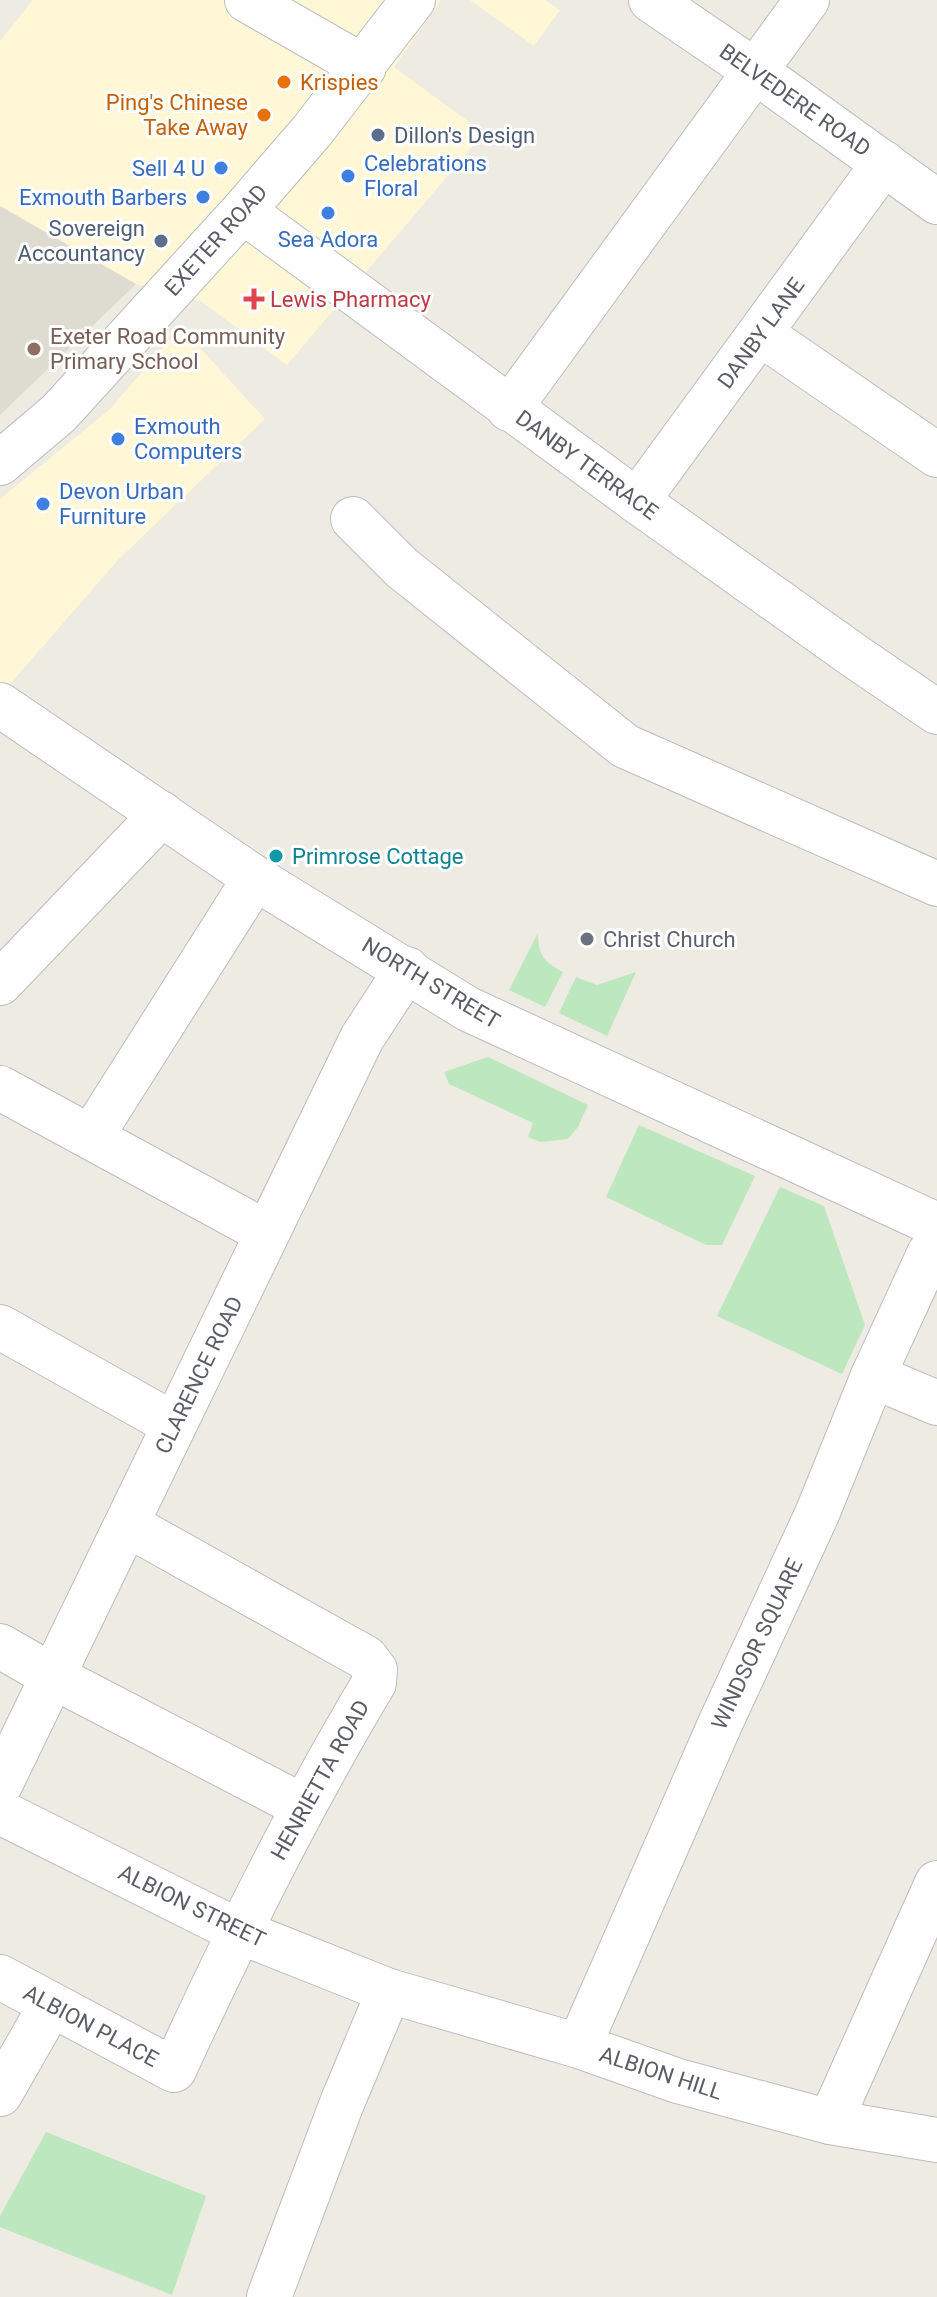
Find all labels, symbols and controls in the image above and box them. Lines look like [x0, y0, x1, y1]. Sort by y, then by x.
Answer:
street label: BELVEDERE ROAD [715, 39, 875, 161]
place label: Krispies [300, 70, 379, 95]
marker: Krispies [275, 73, 293, 91]
place label: Ping's Chinese Take Away [106, 90, 249, 140]
marker: Ping's Chinese Take Away [255, 106, 273, 124]
place label: Dillon's Design [394, 123, 535, 148]
marker: Dillon's Design [369, 126, 387, 144]
place label: Celebrations Floral [364, 151, 487, 201]
place label: Sell 4 U [132, 156, 205, 181]
marker: Sell 4 U [212, 159, 230, 177]
marker: Celebrations Floral [339, 167, 357, 185]
street label: EXETER ROAD [160, 179, 272, 301]
place label: Exmouth Barbers [19, 185, 187, 210]
marker: Exmouth Barbers [194, 188, 212, 206]
marker: Sea Adora [319, 204, 337, 222]
place label: Sovereign Accountancy [18, 216, 146, 266]
place label: Sea Adora [278, 227, 378, 252]
marker: Sovereign Accountancy [152, 232, 170, 250]
street label: DANBY LANE [712, 273, 810, 393]
place label: Lewis Pharmacy [270, 287, 431, 312]
marker: Lewis Pharmacy [245, 290, 263, 308]
place label: Exeter Road Community Primary School [50, 324, 286, 374]
marker: Exeter Road Community Primary School [25, 340, 43, 358]
street label: DANBY TERRACE [511, 405, 663, 525]
place label: Exmouth Computers [134, 414, 242, 464]
marker: Exmouth Computers [109, 430, 127, 448]
place label: Devon Urban Furniture [59, 479, 184, 529]
marker: Devon Urban Furniture [34, 495, 52, 513]
place label: Primrose Cottage [292, 844, 464, 869]
marker: Primrose Cottage [267, 847, 285, 865]
place label: Christ Church [603, 927, 736, 952]
marker: Christ Church [578, 930, 596, 948]
street label: NORTH STREET [358, 932, 504, 1034]
street label: CLARENCE ROAD [150, 1292, 248, 1458]
street label: WINDSOR SQUARE [706, 1555, 808, 1733]
street label: HENRIETTA ROAD [266, 1696, 374, 1864]
street label: ALBION STREET [114, 1860, 270, 1952]
street label: ALBION PLACE [19, 1980, 163, 2072]
street label: ALBION HILL [596, 2041, 726, 2105]

